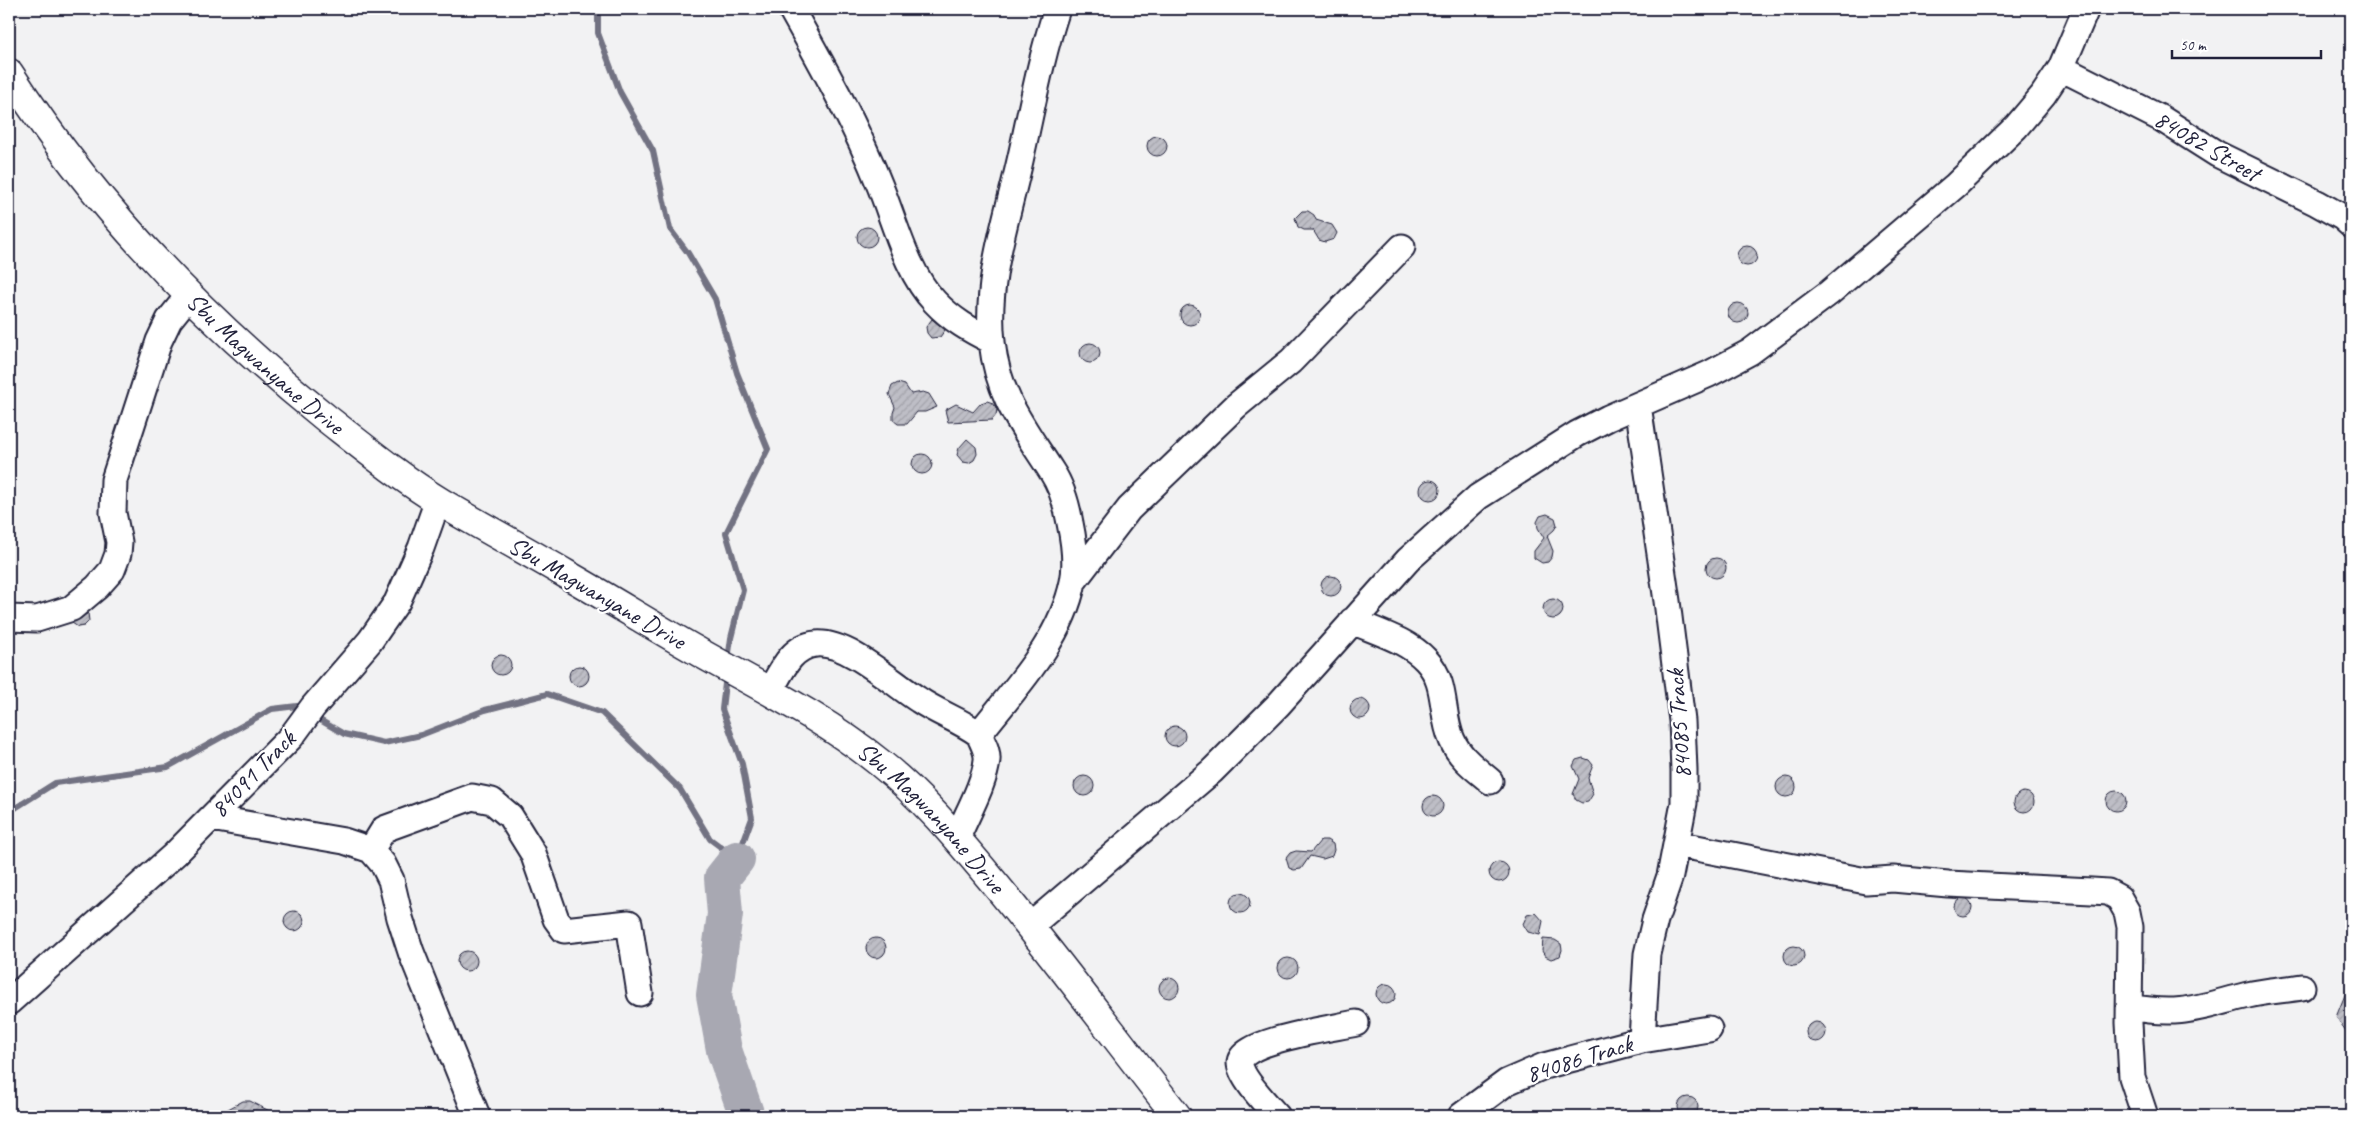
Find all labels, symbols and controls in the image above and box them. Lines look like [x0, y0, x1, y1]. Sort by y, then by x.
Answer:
scale bar [2172, 28, 2321, 60]
text: 50 m [2180, 36, 2207, 55]
street label: 84082 Street [2148, 103, 2269, 191]
street label: Sbu Magwanyane Drive [180, 286, 352, 443]
street label: Sbu Magwanyane Drive [503, 529, 693, 658]
street label: 84085 Track [1659, 666, 1699, 780]
street label: 84091 Track [203, 722, 304, 824]
street label: Sbu Magwanyane Drive [851, 735, 1013, 901]
street label: 84086 Track [1522, 1027, 1638, 1090]

